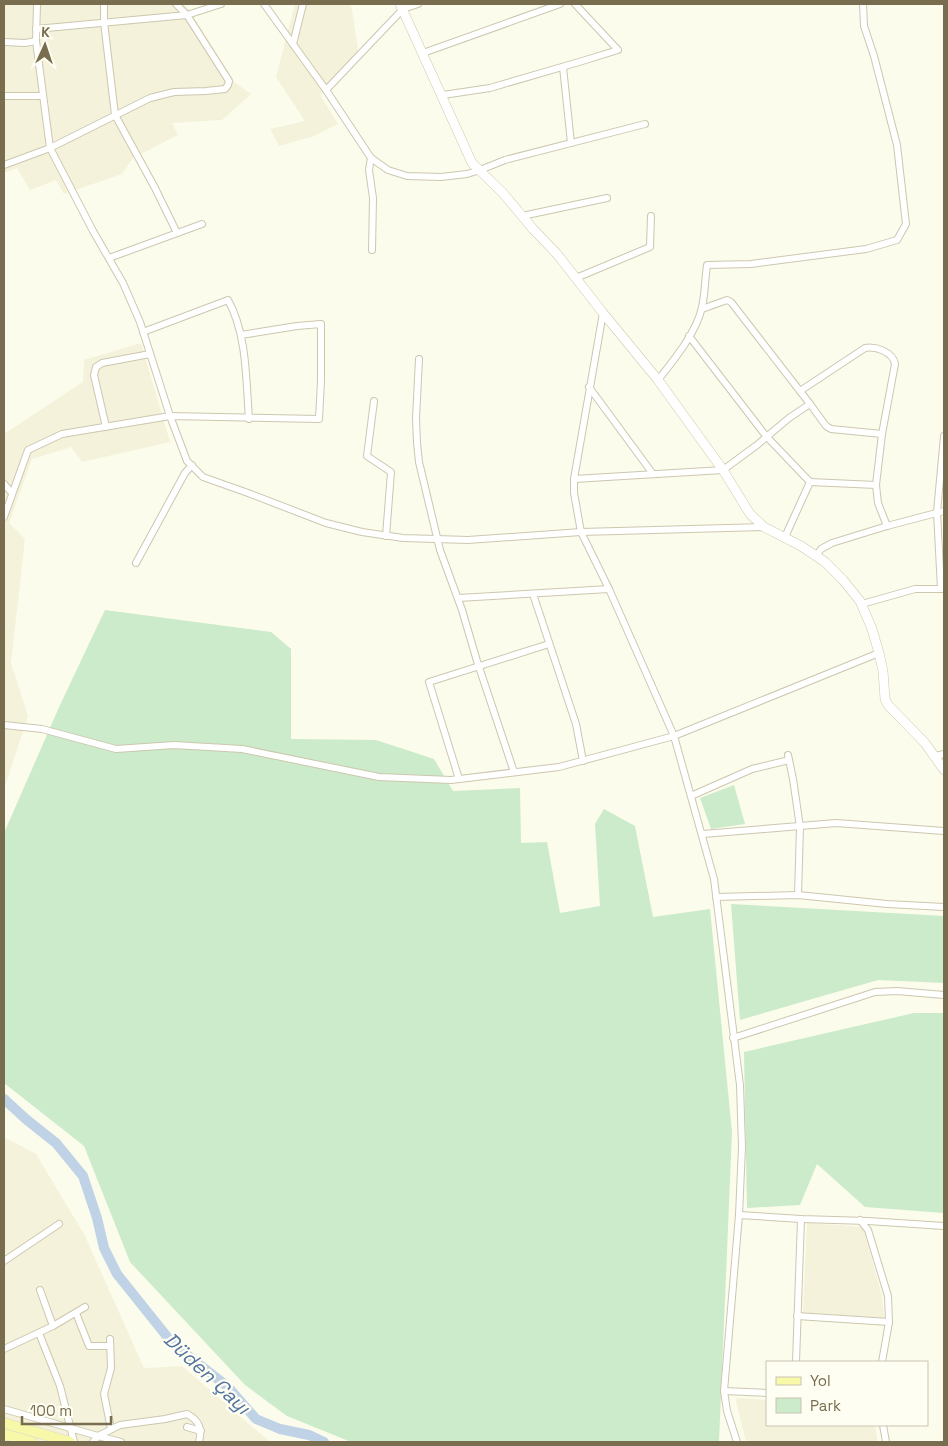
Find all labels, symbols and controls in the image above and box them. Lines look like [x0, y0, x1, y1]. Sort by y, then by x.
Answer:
north arrow [20, 20, 70, 70]
text: K [41, 23, 51, 41]
water label: Düden Çayı [158, 1326, 256, 1420]
legend [766, 1361, 928, 1426]
text: Yol [810, 1371, 831, 1390]
scale bar [22, 1394, 111, 1426]
text: Park [810, 1396, 841, 1415]
text: 100 m [30, 1401, 72, 1420]

